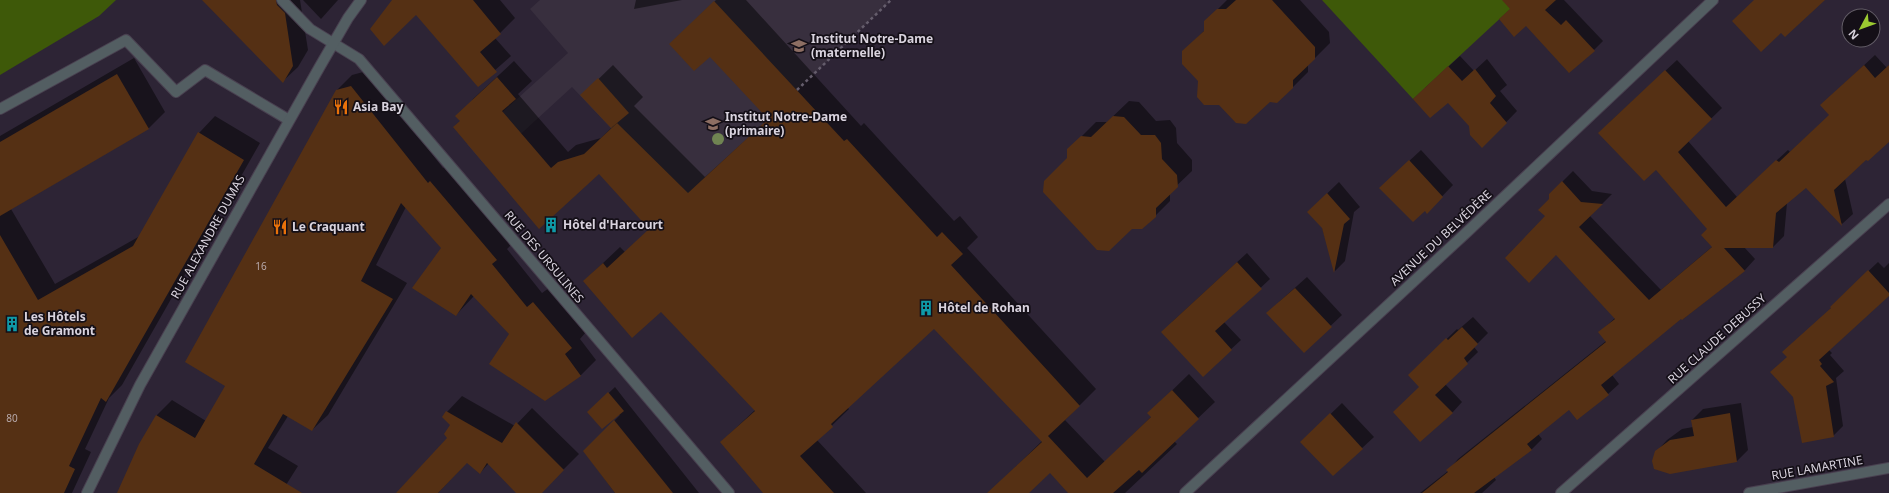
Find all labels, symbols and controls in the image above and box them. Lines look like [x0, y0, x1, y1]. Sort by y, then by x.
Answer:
north arrow [1841, 8, 1881, 48]
text: N [1844, 27, 1862, 43]
place label: Institut Notre-Dame (maternelle) [811, 30, 933, 61]
school or university icon: Institut Notre-Dame (maternelle) [790, 37, 808, 55]
restaurant icon: Asia Bay [332, 98, 350, 116]
place label: Asia Bay [353, 98, 403, 115]
place label: Institut Notre-Dame (primaire) [725, 108, 847, 139]
school or university icon: Institut Notre-Dame (primaire) [704, 115, 722, 133]
street label: RUE ALEXANDRE DUMAS [166, 171, 249, 302]
street label: AVENUE DU BELVÉDÈRE [1386, 186, 1495, 289]
street label: RUE DES URSULINES [501, 207, 588, 307]
building icon: Hôtel d'Harcourt [542, 216, 560, 234]
place label: Hôtel d'Harcourt [563, 216, 663, 233]
restaurant icon: Le Craquant [271, 218, 289, 236]
place label: Le Craquant [292, 218, 365, 235]
house number: 16 [255, 259, 267, 273]
street label: RUE CLAUDE DEBUSSY [1664, 290, 1770, 387]
building icon: Hôtel de Rohan [917, 299, 935, 317]
place label: Hôtel de Rohan [938, 299, 1030, 316]
place label: Les Hôtels de Gramont [24, 308, 95, 339]
building icon: Les Hôtels de Gramont [3, 315, 21, 333]
house number: 80 [6, 411, 18, 425]
street label: RUE LAMARTINE [1770, 451, 1864, 484]

